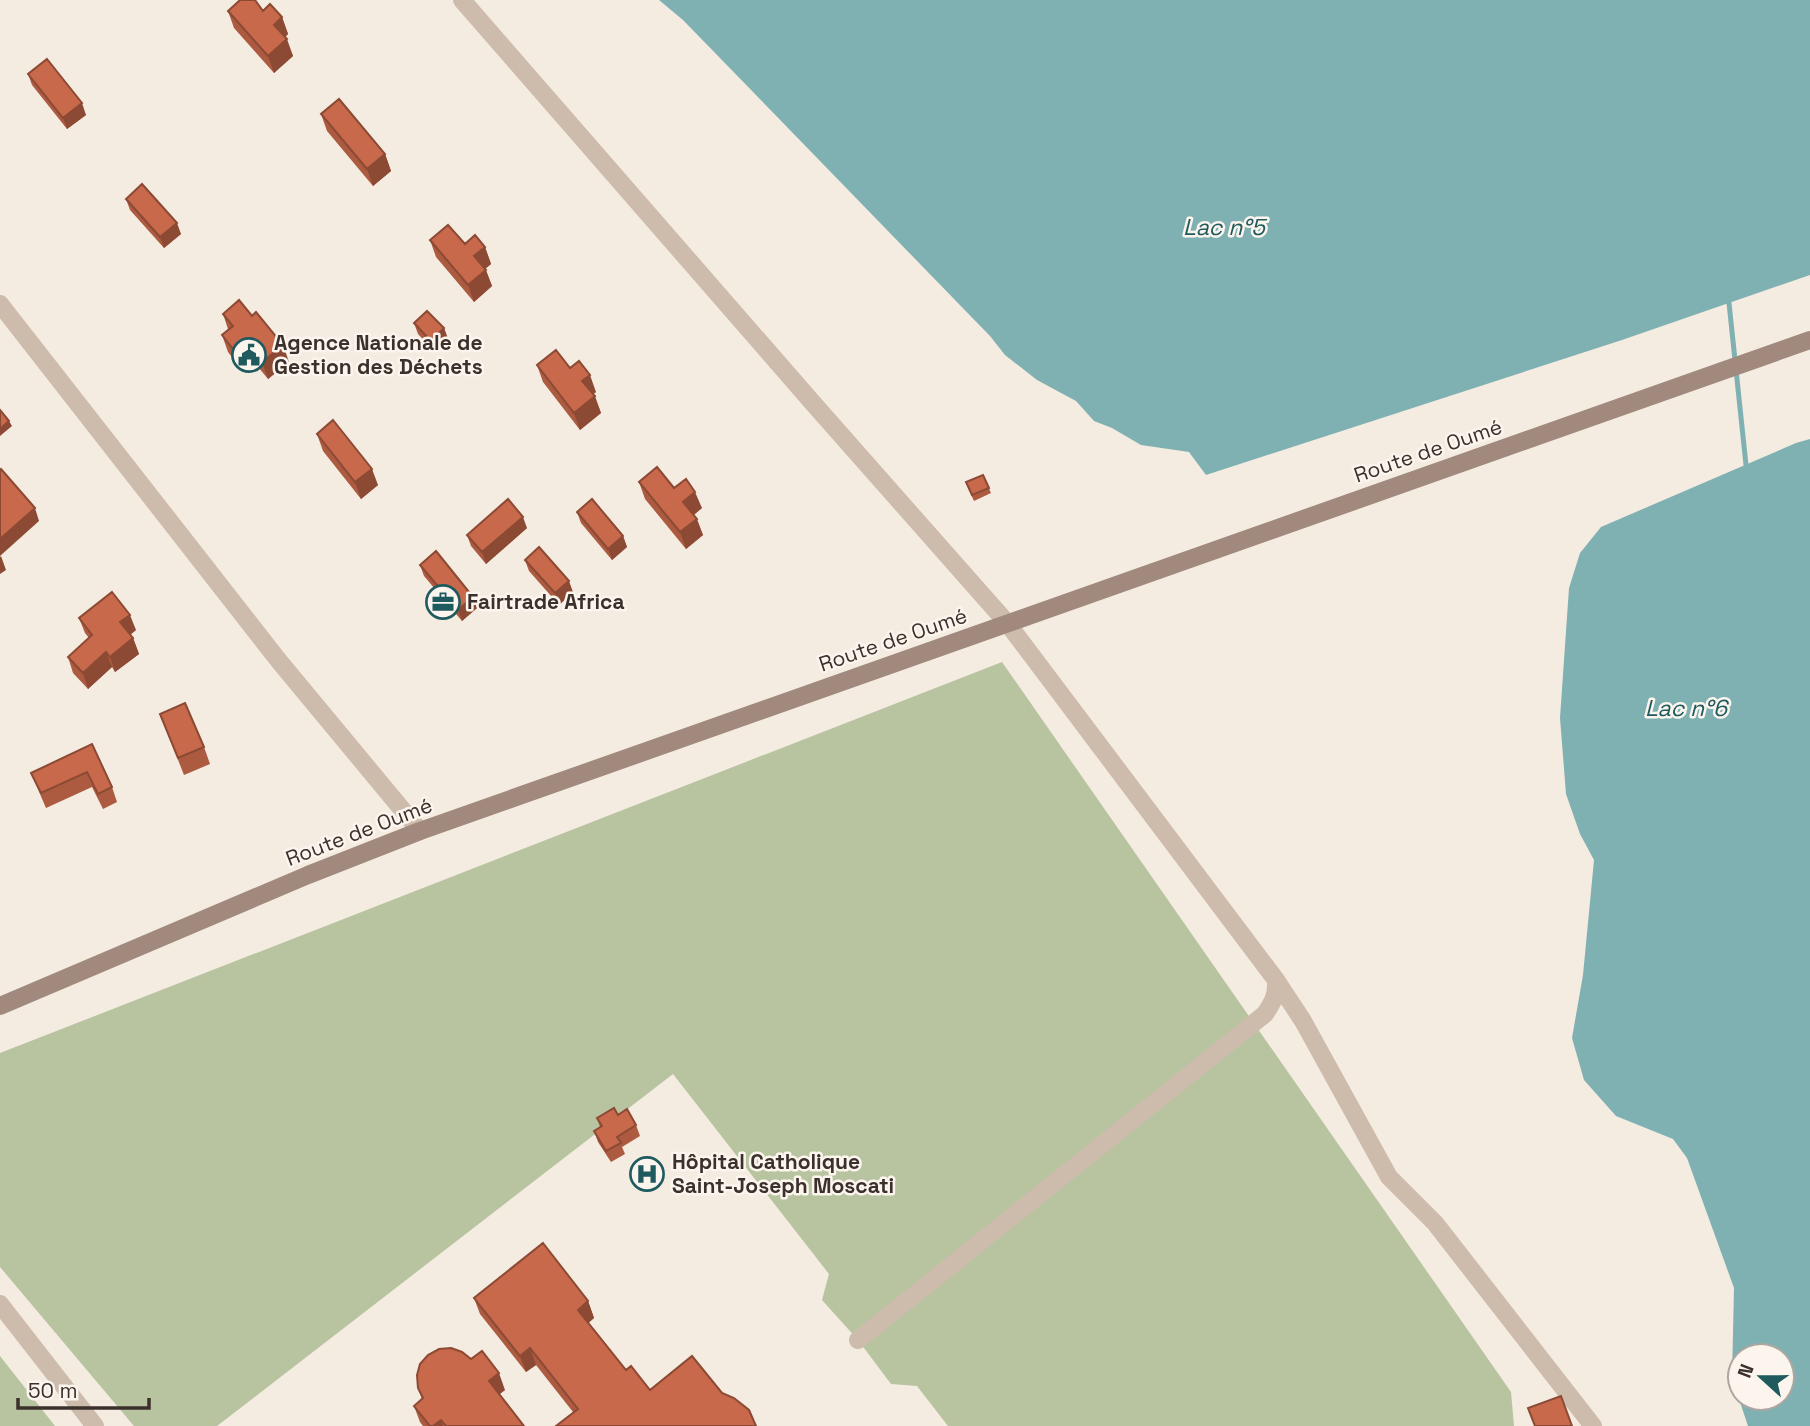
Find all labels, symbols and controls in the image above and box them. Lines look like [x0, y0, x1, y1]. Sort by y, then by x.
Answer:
water label: Lac n°5 [1183, 212, 1268, 242]
place label: Agence Nationale de Gestion des Déchets [274, 329, 483, 380]
public building icon: Agence Nationale de Gestion des Déchets [230, 336, 268, 374]
street label: Route de Oumé [1350, 413, 1505, 489]
office icon: Fairtrade Africa [424, 583, 462, 621]
place label: Fairtrade Africa [467, 588, 625, 615]
street label: Route de Oumé [815, 602, 970, 678]
water label: Lac n°6 [1645, 693, 1730, 723]
street label: Route de Oumé [282, 791, 436, 872]
place label: Hôpital Catholique Saint-Joseph Moscati [672, 1148, 894, 1199]
hospital icon: Hôpital Catholique Saint-Joseph Moscati [628, 1155, 666, 1193]
north arrow [1726, 1342, 1796, 1412]
text: N [1732, 1361, 1760, 1382]
scale bar [18, 1366, 149, 1410]
text: 50 m [28, 1377, 78, 1404]

